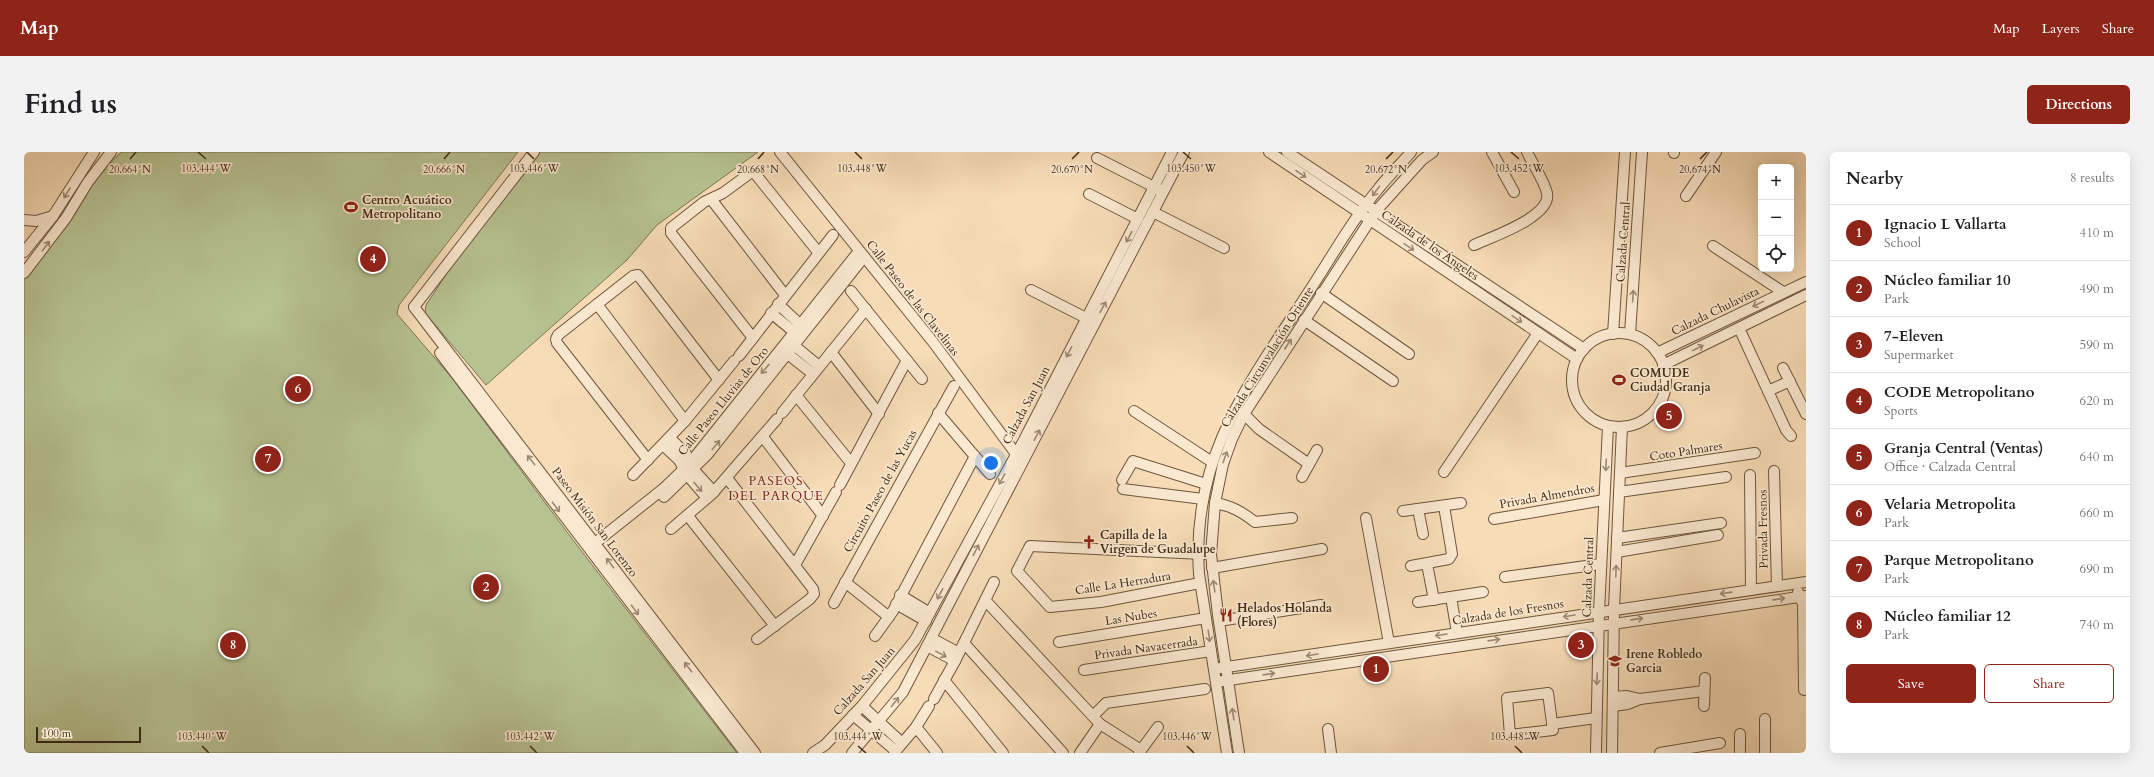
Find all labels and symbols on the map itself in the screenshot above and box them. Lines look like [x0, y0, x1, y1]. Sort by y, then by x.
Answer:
text: 103.444°W [181, 162, 232, 176]
text: 103.446°W [509, 162, 560, 176]
text: 103.448°W [837, 162, 888, 176]
text: 103.450°W [1166, 162, 1217, 176]
text: 103.452°W [1494, 162, 1545, 176]
text: 20.664°N [109, 163, 151, 177]
text: 20.666°N [423, 163, 465, 177]
text: 20.668°N [737, 163, 779, 177]
text: 20.670°N [1051, 163, 1093, 177]
text: 20.672°N [1365, 163, 1407, 177]
text: 20.674°N [1679, 163, 1721, 177]
one-way arrow [1295, 170, 1306, 178]
one-way arrow [1372, 186, 1380, 197]
one-way arrow [62, 187, 70, 199]
place label: Centro Acuático Metropolitano [362, 192, 452, 222]
sports icon: Centro Acuático Metropolitano [343, 199, 359, 215]
street label: Calzada Central [1612, 201, 1634, 283]
street label: Calzada de los Ángeles [1378, 205, 1483, 284]
one-way arrow [1125, 230, 1132, 242]
street label: Calle Paseo de las Clavelinas [863, 237, 963, 359]
one-way arrow [41, 241, 50, 252]
one-way arrow [1403, 243, 1414, 251]
pin: 4 [360, 244, 386, 274]
street label: Calzada Chulavista [1668, 282, 1762, 339]
street label: Calzada Circunvalación Oriente [1217, 284, 1317, 430]
one-way arrow [1629, 290, 1636, 303]
one-way arrow [1752, 301, 1764, 308]
one-way arrow [1100, 302, 1108, 314]
one-way arrow [1511, 315, 1522, 323]
one-way arrow [1285, 338, 1293, 350]
street label: Calle Paseo Lluvias de Oro [674, 343, 772, 459]
one-way arrow [1692, 344, 1704, 351]
one-way arrow [1065, 346, 1072, 358]
street label: Calzada San Juan [999, 363, 1053, 447]
one-way arrow [761, 364, 770, 374]
place label: COMUDE Ciudad Granja [1630, 365, 1711, 395]
sports icon: COMUDE Ciudad Granja [1611, 372, 1627, 388]
pin: 6 [285, 374, 311, 404]
pin: 5 [1656, 401, 1682, 431]
street label: Circuito Paseo de las Yucas [840, 427, 920, 555]
one-way arrow [1033, 429, 1041, 441]
street label: Coto Palmares [1648, 437, 1724, 465]
one-way arrow [711, 439, 720, 450]
pin: 7 [255, 444, 281, 474]
one-way arrow [1222, 452, 1230, 464]
your location [981, 453, 1001, 473]
one-way arrow [527, 454, 535, 465]
one-way arrow [1603, 458, 1610, 471]
street label: Paseo Misión San Lorenzo [548, 464, 642, 581]
district label: PASEOS DEL PARQUE [728, 472, 824, 505]
one-way arrow [997, 473, 1005, 485]
street label: Privada Almendros [1498, 480, 1596, 512]
one-way arrow [693, 482, 702, 492]
street label: Privada Fresnos [1754, 489, 1772, 569]
one-way arrow [552, 501, 561, 512]
place label: Capilla de la Virgen de Guadalupe [1100, 527, 1216, 557]
church icon: Capilla de la Virgen de Guadalupe [1081, 534, 1097, 550]
street label: Calzada Central [1579, 536, 1597, 618]
one-way arrow [973, 544, 981, 556]
one-way arrow [606, 557, 614, 568]
one-way arrow [1612, 565, 1620, 578]
street label: Calle La Herradura [1074, 567, 1173, 598]
pin: 2 [473, 572, 499, 602]
one-way arrow [1210, 580, 1218, 593]
one-way arrow [936, 587, 943, 599]
one-way arrow [1720, 589, 1733, 597]
street label: Calzada de los Fresnos [1451, 595, 1565, 629]
one-way arrow [1772, 595, 1785, 603]
place label: Helados Holanda (Flores) [1237, 600, 1332, 630]
one-way arrow [631, 605, 639, 616]
street label: Las Nubes [1104, 605, 1158, 629]
restaurant icon: Helados Holanda (Flores) [1218, 607, 1234, 623]
one-way arrow [1563, 612, 1576, 620]
one-way arrow [1630, 615, 1643, 623]
one-way arrow [1205, 629, 1213, 642]
pin: 8 [220, 630, 246, 660]
pin: 3 [1568, 630, 1594, 660]
one-way arrow [1435, 631, 1448, 639]
street label: Privada Navacerrada [1093, 633, 1199, 663]
one-way arrow [1487, 636, 1500, 644]
street label: Calzada San Juan [830, 643, 899, 719]
place label: Irene Robledo Garcia [1626, 646, 1702, 676]
one-way arrow [935, 650, 947, 658]
one-way arrow [1306, 651, 1319, 659]
school or university icon: Irene Robledo Garcia [1607, 653, 1623, 669]
pin: 1 [1363, 654, 1389, 684]
one-way arrow [684, 661, 692, 672]
one-way arrow [1262, 670, 1275, 678]
one-way arrow [1593, 672, 1601, 685]
one-way arrow [891, 696, 900, 707]
one-way arrow [1229, 708, 1237, 721]
scale bar [36, 725, 141, 744]
text: 103.440°W [177, 730, 228, 744]
text: 103.442°W [505, 730, 556, 744]
text: 103.444°W [833, 730, 884, 744]
text: 103.446°W [1162, 730, 1213, 744]
text: 103.448°W [1490, 730, 1541, 744]

